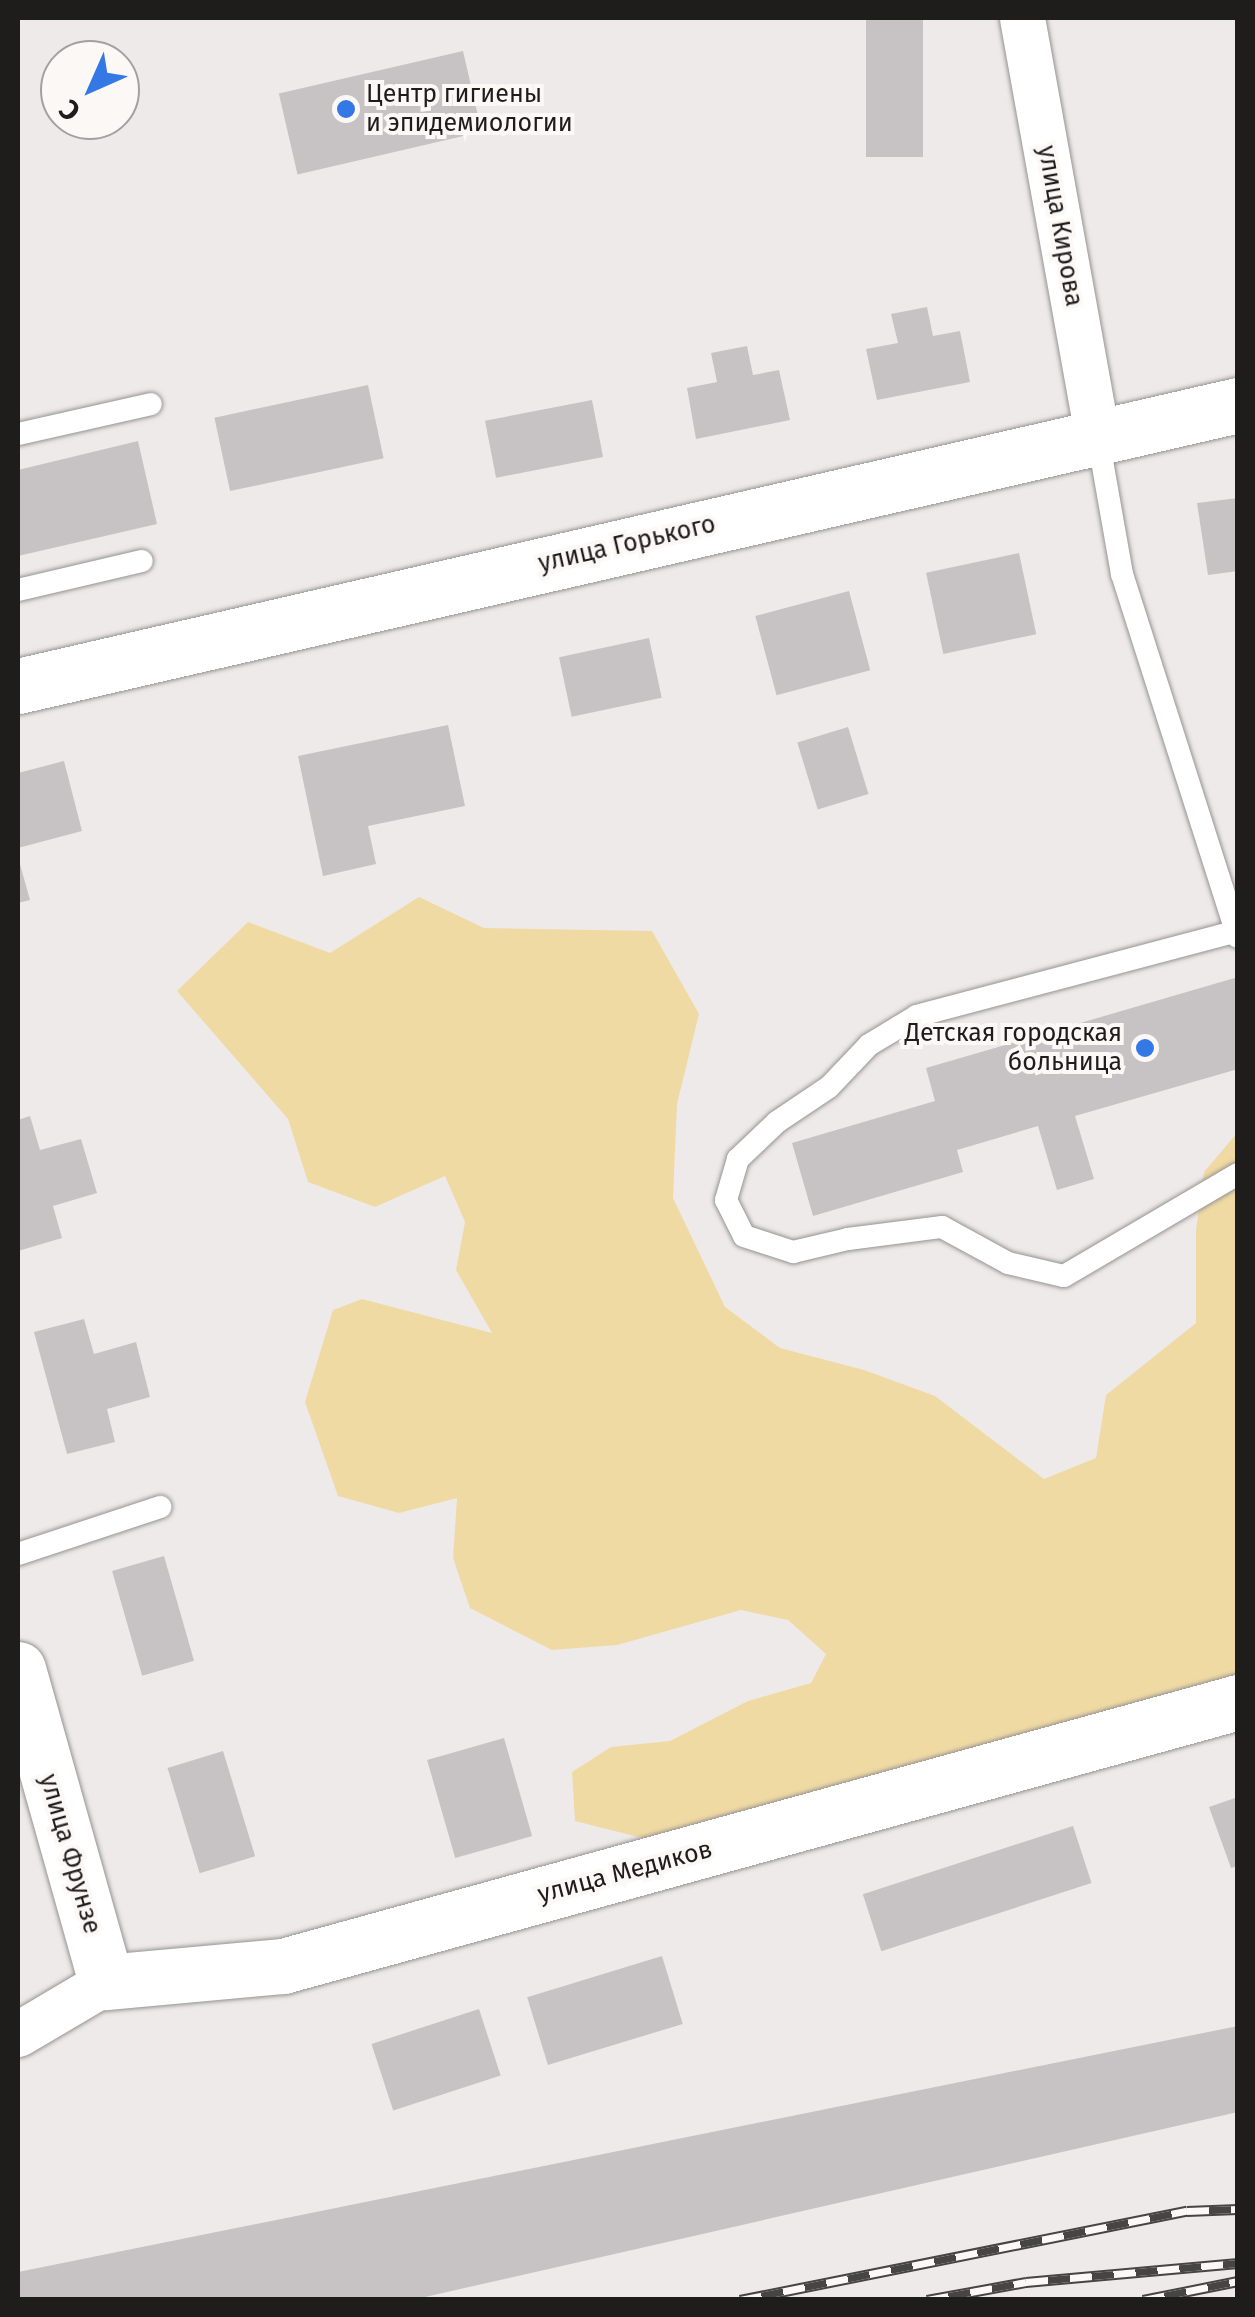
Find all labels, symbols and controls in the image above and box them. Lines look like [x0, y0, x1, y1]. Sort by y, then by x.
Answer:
north arrow [40, 40, 140, 140]
place label: Центр гигиены и эпидемиологии [366, 80, 573, 139]
text: С [52, 93, 87, 128]
marker: Центр гигиены и эпидемиологии [335, 98, 357, 120]
street label: улица Кирова [1031, 143, 1089, 309]
street label: улица Горького [536, 509, 718, 579]
place label: Детская городская больница [905, 1019, 1122, 1078]
marker: Детская городская больница [1132, 1035, 1158, 1061]
street label: улица Фрунзе [33, 1771, 107, 1937]
street label: улица Медиков [534, 1834, 716, 1910]

